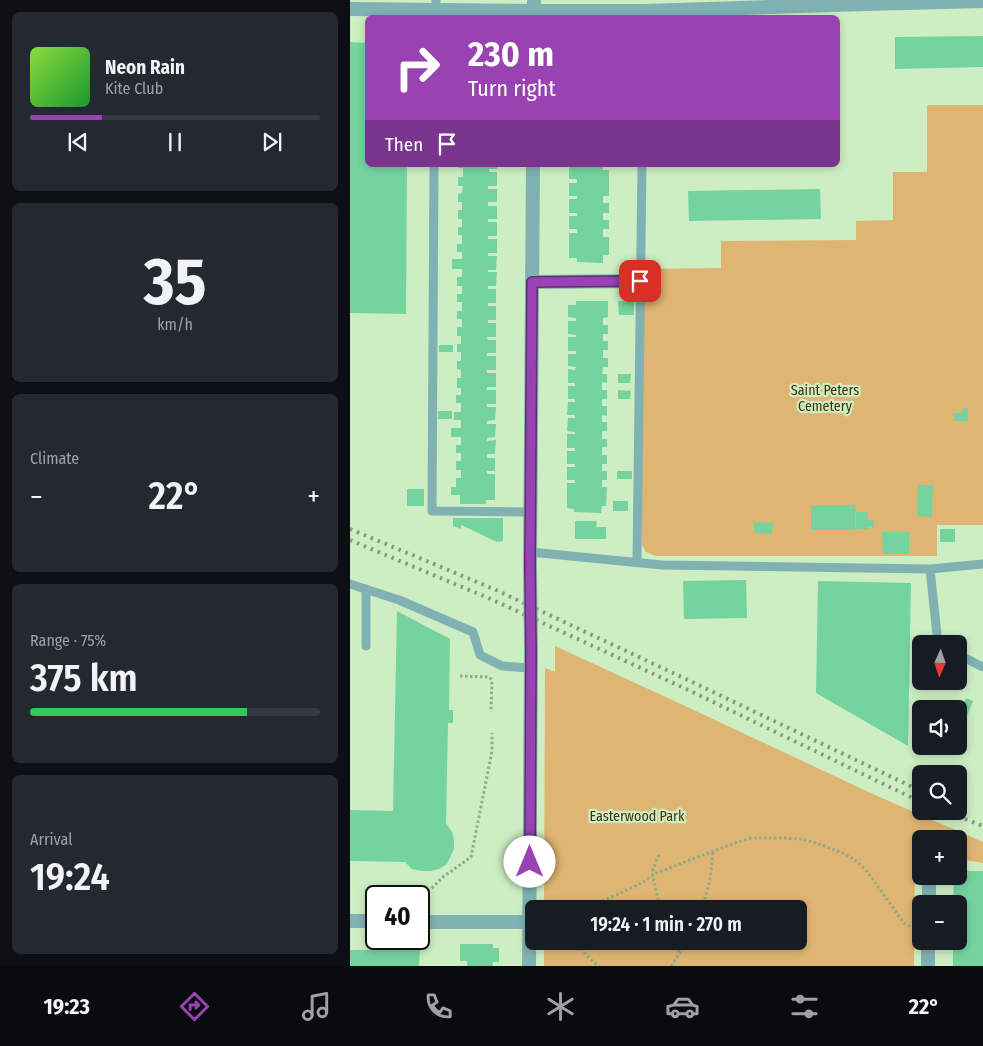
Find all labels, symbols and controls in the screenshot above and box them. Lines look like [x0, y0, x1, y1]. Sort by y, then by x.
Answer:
text: 230 m [468, 33, 554, 75]
icon: right [385, 35, 450, 100]
text: Neon Rain [105, 56, 185, 79]
text: Turn right [468, 75, 556, 102]
text: Kite Club [105, 79, 163, 98]
icon: previous [64, 128, 92, 156]
icon: pause [161, 128, 189, 156]
icon: next [258, 128, 286, 156]
icon: arrive [433, 130, 461, 158]
text: Then [385, 133, 423, 156]
text: 35 [144, 243, 206, 321]
pin [619, 260, 661, 302]
icon: arrive [626, 267, 654, 295]
text: km/h [157, 315, 193, 334]
park label: Saint Peters Cemetery [791, 382, 859, 415]
text: Climate [30, 449, 79, 468]
text: 22° [149, 473, 201, 519]
text: − [30, 480, 43, 513]
text: + [307, 480, 320, 513]
text: Range · 75% [30, 631, 106, 650]
north arrow [912, 635, 968, 690]
map controls [912, 635, 967, 950]
text: 375 km [30, 655, 138, 701]
button: sound [912, 700, 967, 755]
button: search [912, 765, 967, 820]
park label: Easterwood Park [590, 808, 685, 825]
text: Arrival [30, 830, 72, 849]
button: + [912, 830, 967, 885]
position arrow [503, 835, 555, 887]
text: 19:24 [30, 854, 110, 900]
speed limit sign: 40 [365, 885, 430, 950]
button: − [912, 895, 967, 950]
text: 19:24 · 1 min · 270 m [590, 913, 742, 936]
icon: directions [177, 989, 212, 1024]
icon: music [299, 989, 334, 1024]
icon: phone [421, 989, 456, 1024]
icon: climate [543, 989, 578, 1024]
icon: car [665, 989, 700, 1024]
icon: filters [787, 989, 822, 1024]
text: 19:23 [44, 993, 90, 1020]
text: 22° [909, 993, 939, 1020]

